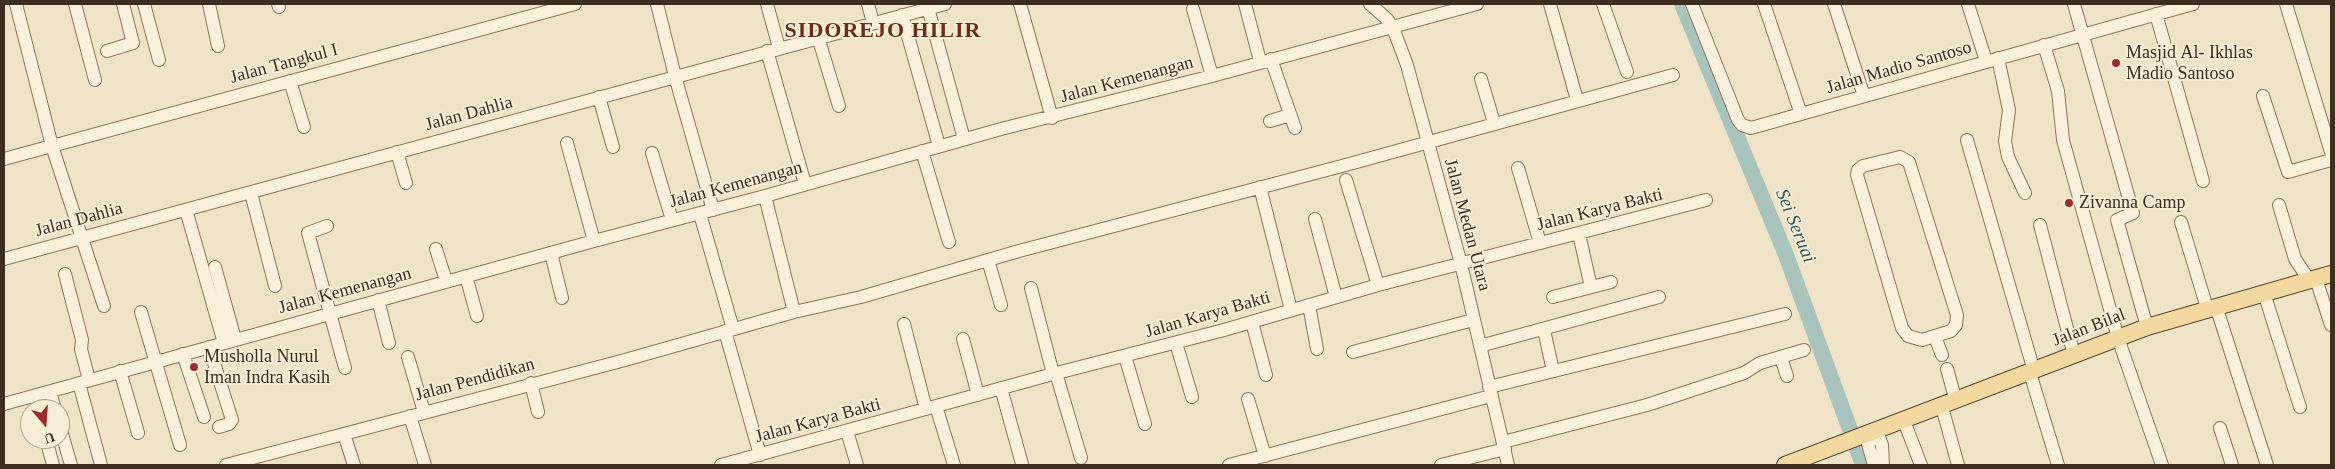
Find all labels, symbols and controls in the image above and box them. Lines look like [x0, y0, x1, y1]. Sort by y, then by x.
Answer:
district label: SIDOREJO HILIR [783, 18, 983, 44]
street label: Jalan Madio Santoso [1824, 37, 1974, 99]
street label: Jalan Tangkul I [228, 39, 340, 89]
place label: Masjid Al- Ikhlas Madio Santoso [2126, 42, 2253, 84]
street label: Jalan Kemenangan [1058, 52, 1196, 108]
marker: Masjid Al- Ikhlas Madio Santoso [2110, 57, 2122, 69]
street label: Jalan Dahlia [423, 92, 515, 136]
street label: Jalan Kemenangan [667, 157, 805, 213]
street label: Jalan Medan Utara [1439, 157, 1495, 293]
street label: Jalan Karya Bakti [1535, 184, 1665, 236]
water label: Sei Seruai [1770, 186, 1820, 266]
place label: Zivanna Camp [2079, 192, 2185, 214]
marker: Zivanna Camp [2063, 197, 2075, 209]
street label: Jalan Dahlia [33, 198, 125, 242]
street label: Jalan Kemenangan [276, 263, 414, 319]
street label: Jalan Karya Bakti [1143, 287, 1273, 343]
street label: Jalan Bilal [2049, 304, 2129, 352]
place label: Musholla Nurul Iman Indra Kasih [204, 346, 330, 388]
street label: Jalan Pendidikan [413, 354, 537, 406]
marker: Musholla Nurul Iman Indra Kasih [188, 361, 200, 373]
street label: Jalan Karya Bakti [753, 394, 883, 448]
north arrow [20, 399, 70, 449]
text: U [42, 429, 57, 446]

